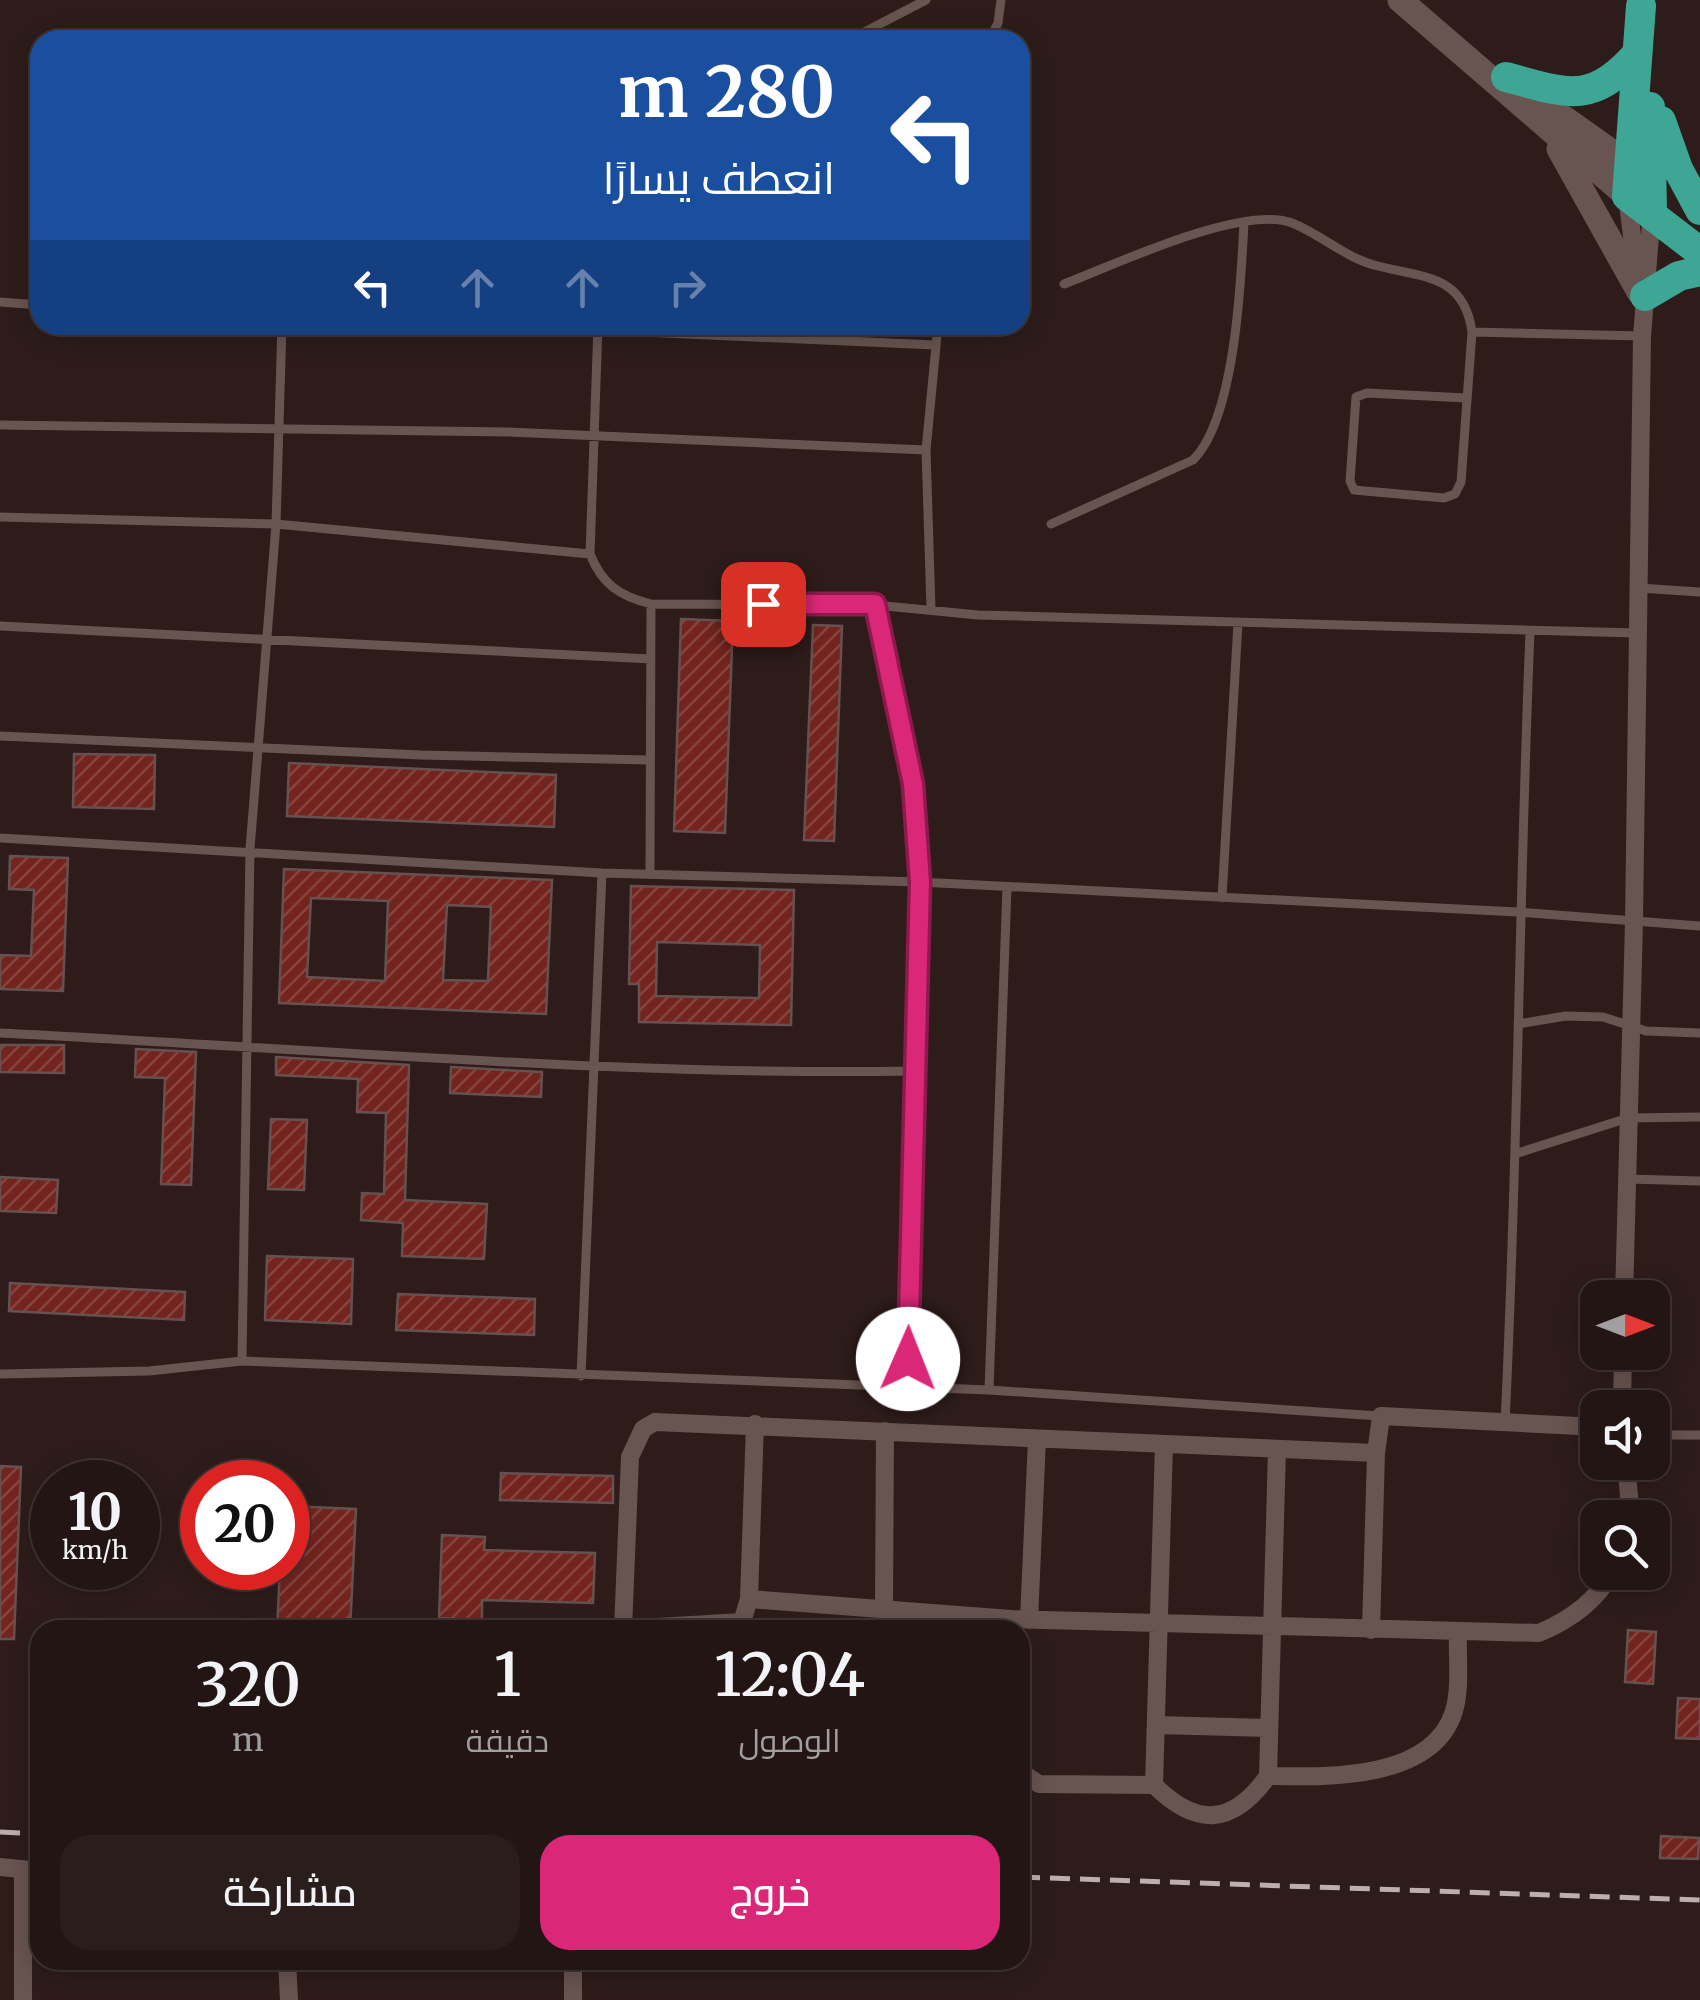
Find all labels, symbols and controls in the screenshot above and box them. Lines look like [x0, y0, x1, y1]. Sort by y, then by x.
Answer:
text: 280 m [618, 48, 835, 136]
icon: left [870, 70, 1000, 200]
text: انعطف يسارًا [602, 150, 835, 206]
icon: left [345, 260, 400, 315]
icon: ahead [450, 260, 505, 315]
icon: ahead [555, 260, 610, 315]
icon: right [660, 260, 715, 315]
pin [721, 562, 806, 647]
icon: arrive [736, 577, 791, 632]
north arrow [1580, 1280, 1670, 1370]
map controls [1580, 1280, 1670, 1590]
position arrow [856, 1307, 960, 1411]
button: sound [1580, 1390, 1670, 1480]
speed limit sign: 20 [180, 1460, 310, 1590]
text: 10 [68, 1481, 122, 1544]
button: search [1580, 1500, 1670, 1590]
text: km/h [62, 1534, 128, 1566]
text: 1 [494, 1637, 521, 1712]
text: 12:04 [714, 1637, 865, 1712]
text: 320 [195, 1647, 301, 1722]
text: m [232, 1720, 264, 1760]
text: دقيقة [466, 1721, 549, 1761]
text: الوصول [739, 1721, 841, 1761]
button: مشاركة [60, 1835, 520, 1950]
button: خروج [540, 1835, 1000, 1950]

